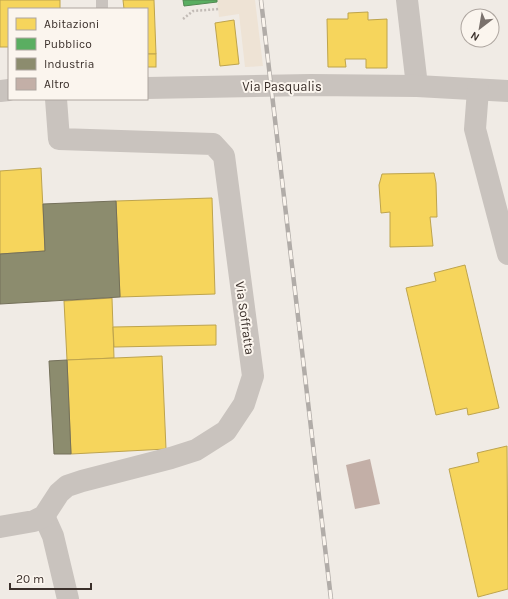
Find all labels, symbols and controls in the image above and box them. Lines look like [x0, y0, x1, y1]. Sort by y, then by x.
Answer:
legend [8, 8, 148, 100]
north arrow [460, 8, 500, 48]
text: Abitazioni [44, 17, 99, 31]
text: N [468, 29, 482, 44]
text: Pubblico [44, 37, 92, 51]
text: Industria [44, 57, 94, 71]
text: Altro [44, 77, 70, 91]
street label: Via Pasqualis [242, 79, 322, 95]
street label: Via Soffratta [232, 280, 258, 356]
scale bar [10, 565, 91, 591]
text: 20 m [16, 572, 44, 586]

